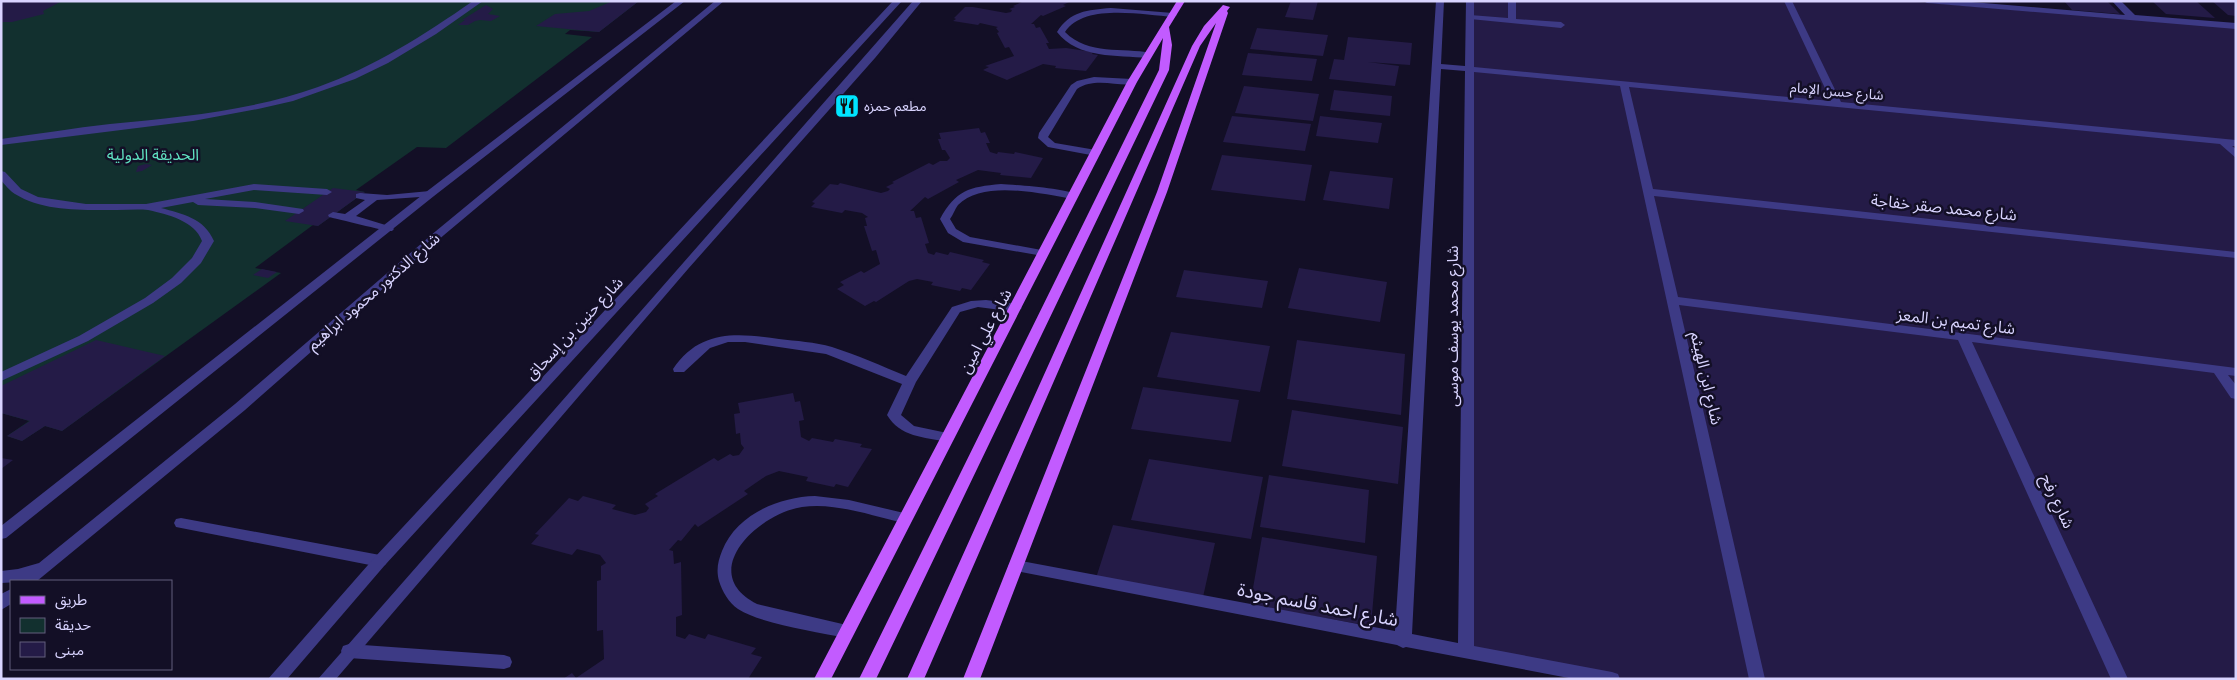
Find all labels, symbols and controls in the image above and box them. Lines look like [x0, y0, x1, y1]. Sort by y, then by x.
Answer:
street label: شارع حسن الإمام [1789, 79, 1884, 106]
restaurant icon: مطعم حمزه [834, 93, 860, 119]
place label: مطعم حمزه [864, 98, 927, 117]
park label: الحديقة الدولية [107, 145, 199, 164]
street label: شارع محمد صقر خفاجة [1870, 190, 2018, 228]
street label: شارع الدكتور محمود ابراهيم [303, 229, 446, 356]
street label: شارع محمد يوسف موسى [1443, 245, 1465, 407]
street label: شارع حنين بن إسحاق [522, 273, 629, 386]
street label: شارع علي امين [955, 286, 1018, 378]
street label: شارع تميم بن المعز [1894, 305, 2016, 341]
street label: شارع ابن الهيثم [1684, 330, 1726, 427]
street label: شارع رفح [2034, 471, 2078, 533]
street label: شارع احمد قاسم جودة [1235, 578, 1400, 634]
legend [10, 580, 172, 670]
text: طريق [55, 591, 87, 610]
text: حديقة [55, 616, 91, 633]
text: مبنى [55, 641, 84, 659]

